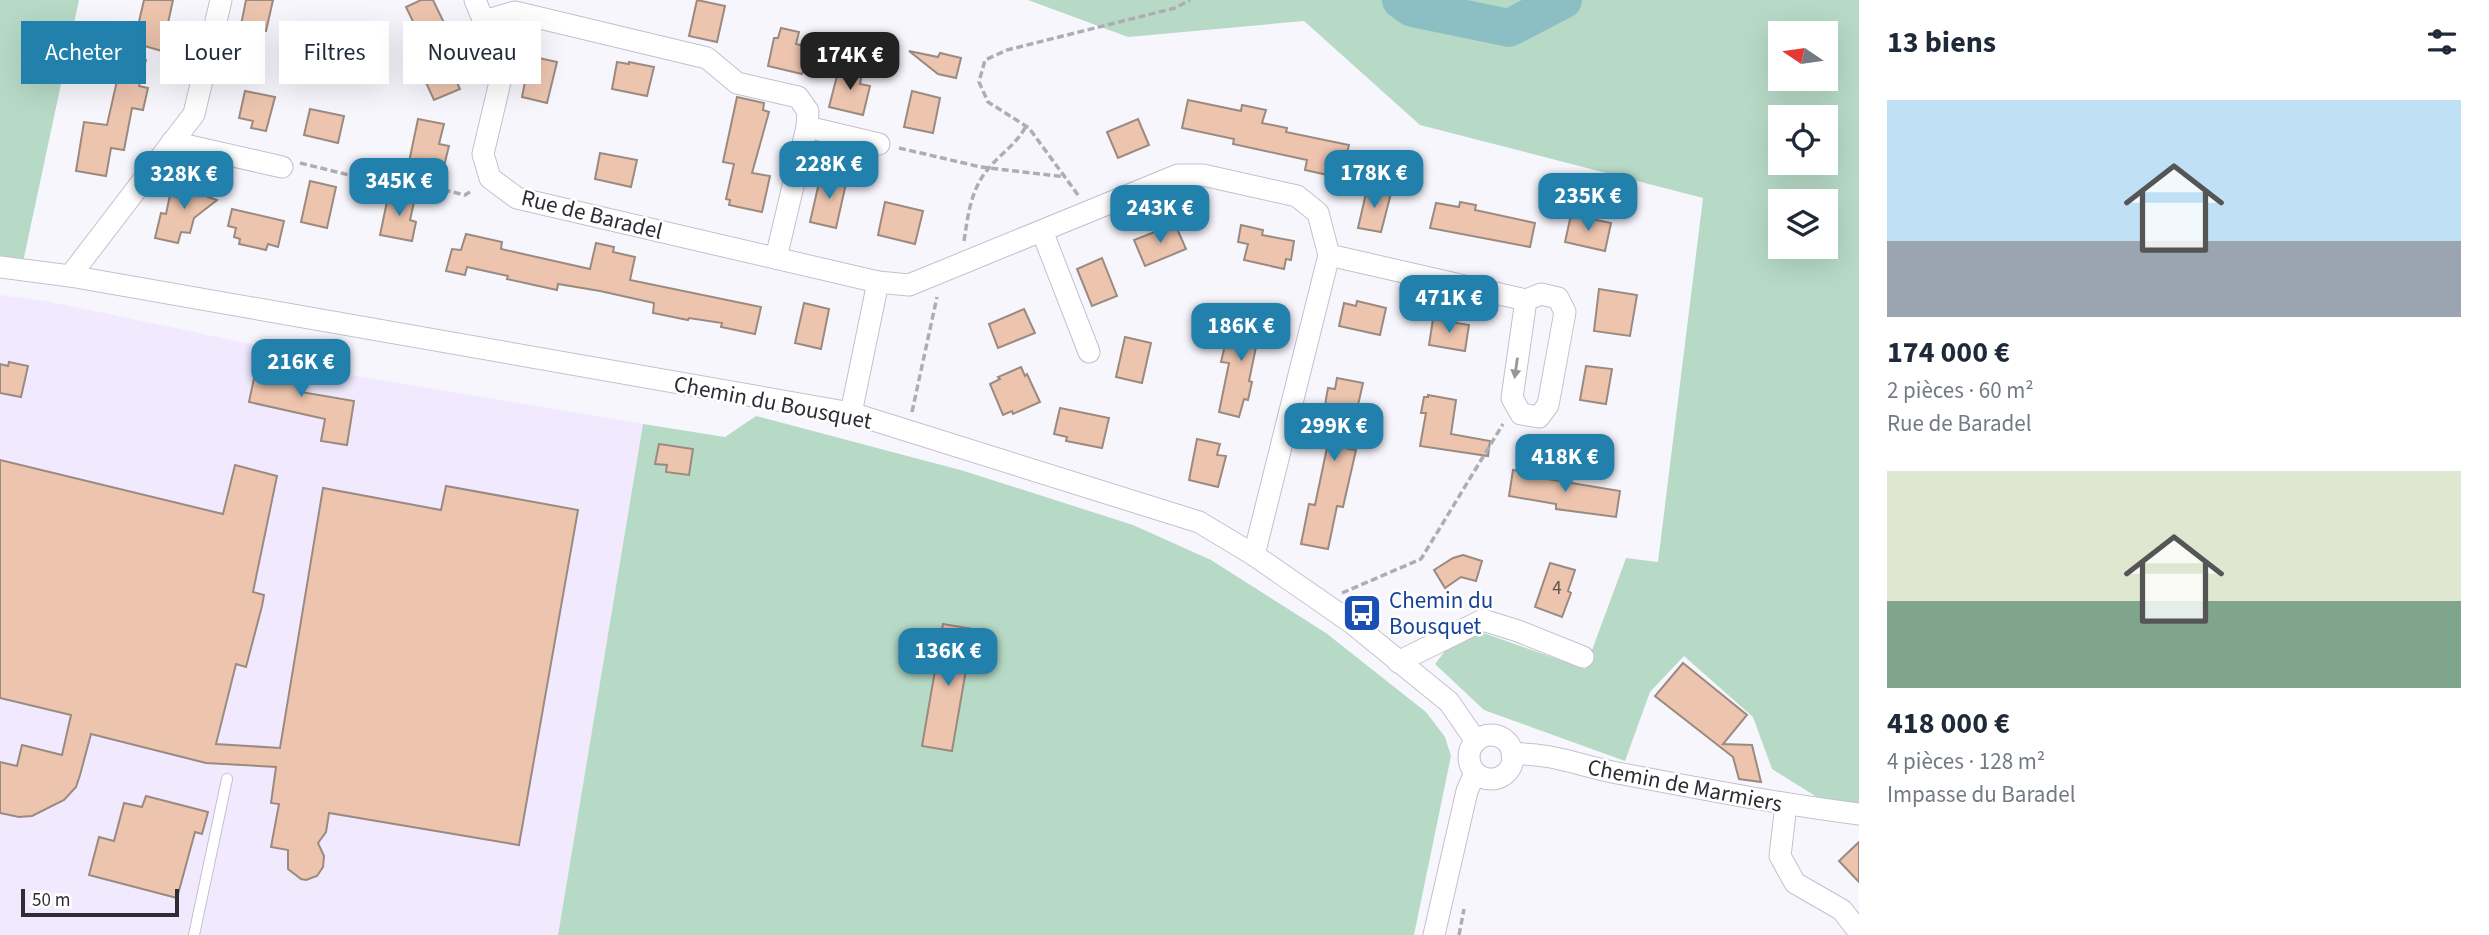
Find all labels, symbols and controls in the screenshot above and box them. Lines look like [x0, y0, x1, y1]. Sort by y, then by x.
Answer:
chip: Acheter [21, 21, 146, 84]
chip: Louer [160, 21, 265, 84]
chip: Filtres [279, 21, 389, 84]
chip: Nouveau [403, 21, 541, 84]
north arrow [1768, 21, 1838, 91]
map controls [1768, 21, 1838, 259]
text: 13 biens [1887, 21, 1996, 64]
icon: filters [2423, 23, 2461, 61]
pin: 174K € [793, 32, 907, 92]
text: 174K € [816, 38, 884, 71]
button: locate [1768, 105, 1838, 175]
pin: 228K € [772, 142, 886, 201]
icon: home [2111, 145, 2237, 271]
text: 228K € [795, 147, 863, 180]
pin: 178K € [1317, 150, 1431, 210]
pin: 328K € [127, 152, 241, 211]
text: 178K € [1340, 156, 1408, 189]
text: 328K € [150, 157, 218, 190]
pin: 345K € [342, 158, 456, 218]
text: 345K € [365, 164, 433, 197]
pin: 235K € [1531, 174, 1645, 233]
text: 235K € [1554, 179, 1622, 212]
street label: Rue de Baradel [518, 181, 666, 248]
pin: 243K € [1103, 186, 1217, 245]
button: layers [1768, 189, 1838, 259]
text: 243K € [1126, 191, 1194, 224]
pin: 471K € [1392, 276, 1506, 335]
text: 471K € [1415, 281, 1483, 314]
pin: 186K € [1184, 304, 1298, 363]
text: 186K € [1207, 309, 1275, 342]
text: 174 000 € [1887, 331, 2010, 374]
pin: 216K € [244, 340, 358, 399]
text: 216K € [267, 345, 335, 378]
one-way arrow [1511, 357, 1522, 379]
street label: Chemin du Bousquet [671, 367, 875, 438]
text: 2 pièces · 60 m² [1887, 374, 2034, 407]
pin: 299K € [1277, 404, 1391, 463]
text: Rue de Baradel [1887, 407, 2032, 440]
text: 299K € [1300, 409, 1368, 442]
pin: 418K € [1508, 434, 1622, 494]
text: 418K € [1531, 440, 1599, 473]
icon: home [2111, 516, 2237, 642]
house number: 4 [1552, 575, 1562, 602]
place label: Chemin du Bousquet [1389, 584, 1493, 643]
bus stop icon: Chemin du Bousquet [1341, 592, 1383, 634]
pin: 136K € [891, 628, 1005, 688]
text: 136K € [914, 634, 982, 667]
text: 418 000 € [1887, 702, 2010, 745]
text: 4 pièces · 128 m² [1887, 745, 2045, 778]
street label: Chemin de Marmiers [1585, 750, 1785, 821]
text: Impasse du Baradel [1887, 778, 2076, 811]
scale bar [21, 886, 178, 918]
text: 50 m [32, 887, 70, 914]

